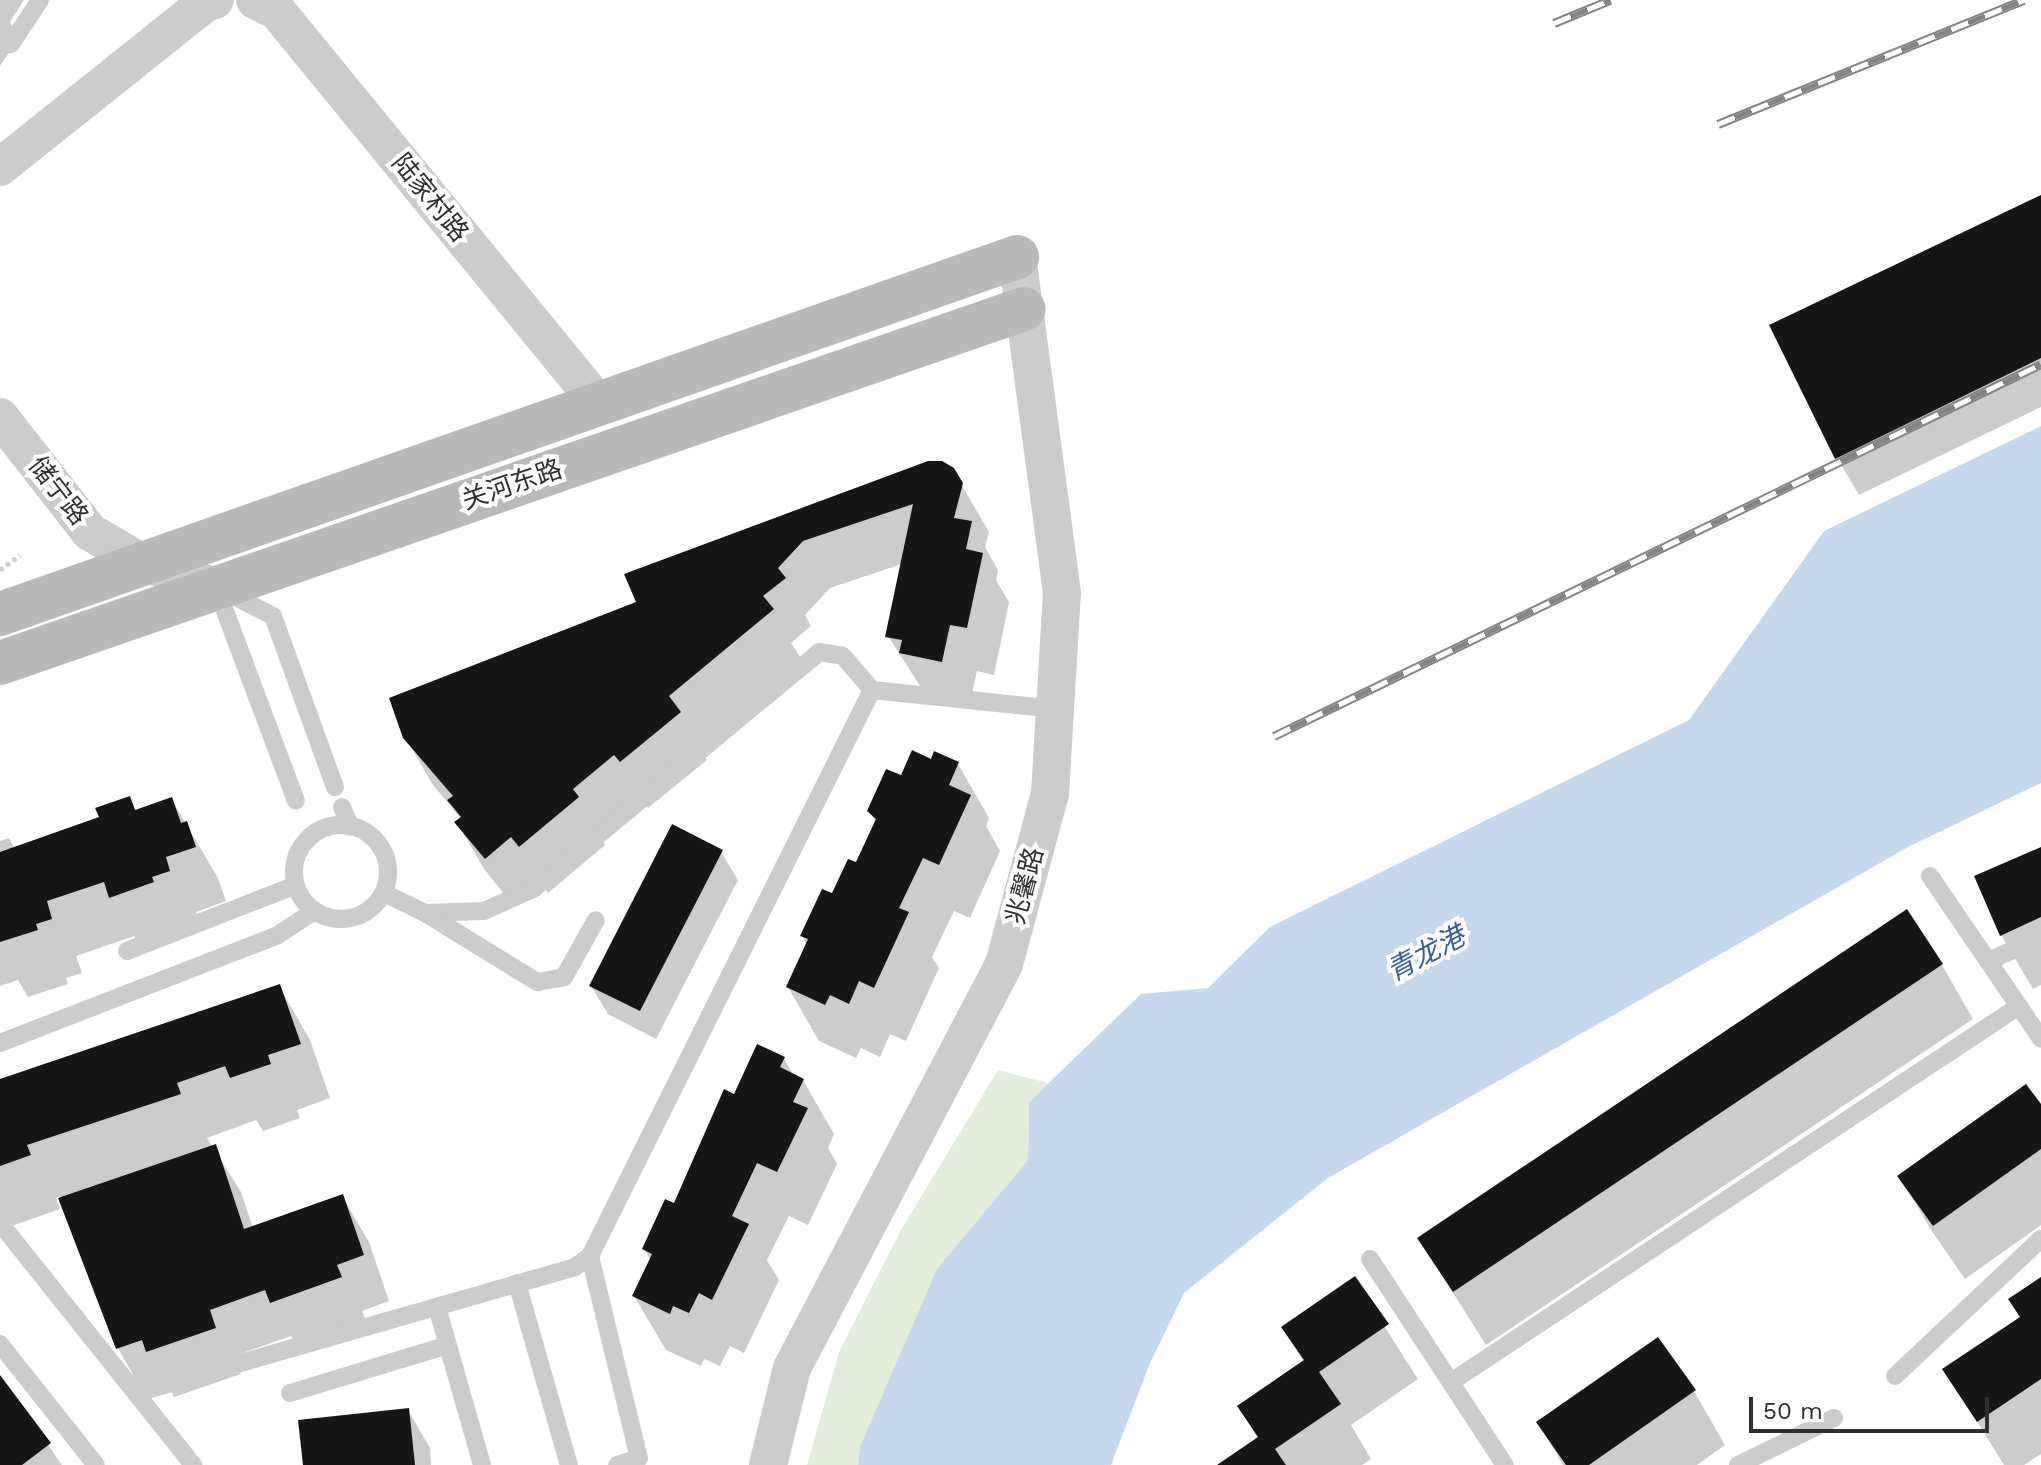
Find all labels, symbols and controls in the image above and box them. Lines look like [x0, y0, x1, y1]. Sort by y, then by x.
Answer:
street label: 陆家村路 [385, 148, 475, 248]
street label: 储宁路 [22, 451, 94, 531]
street label: 关河东路 [458, 453, 566, 517]
street label: 兆馨路 [1000, 844, 1050, 928]
water label: 青龙港 [1381, 919, 1471, 989]
scale bar [1753, 1381, 1993, 1431]
text: 50 m [1763, 1397, 1823, 1425]

